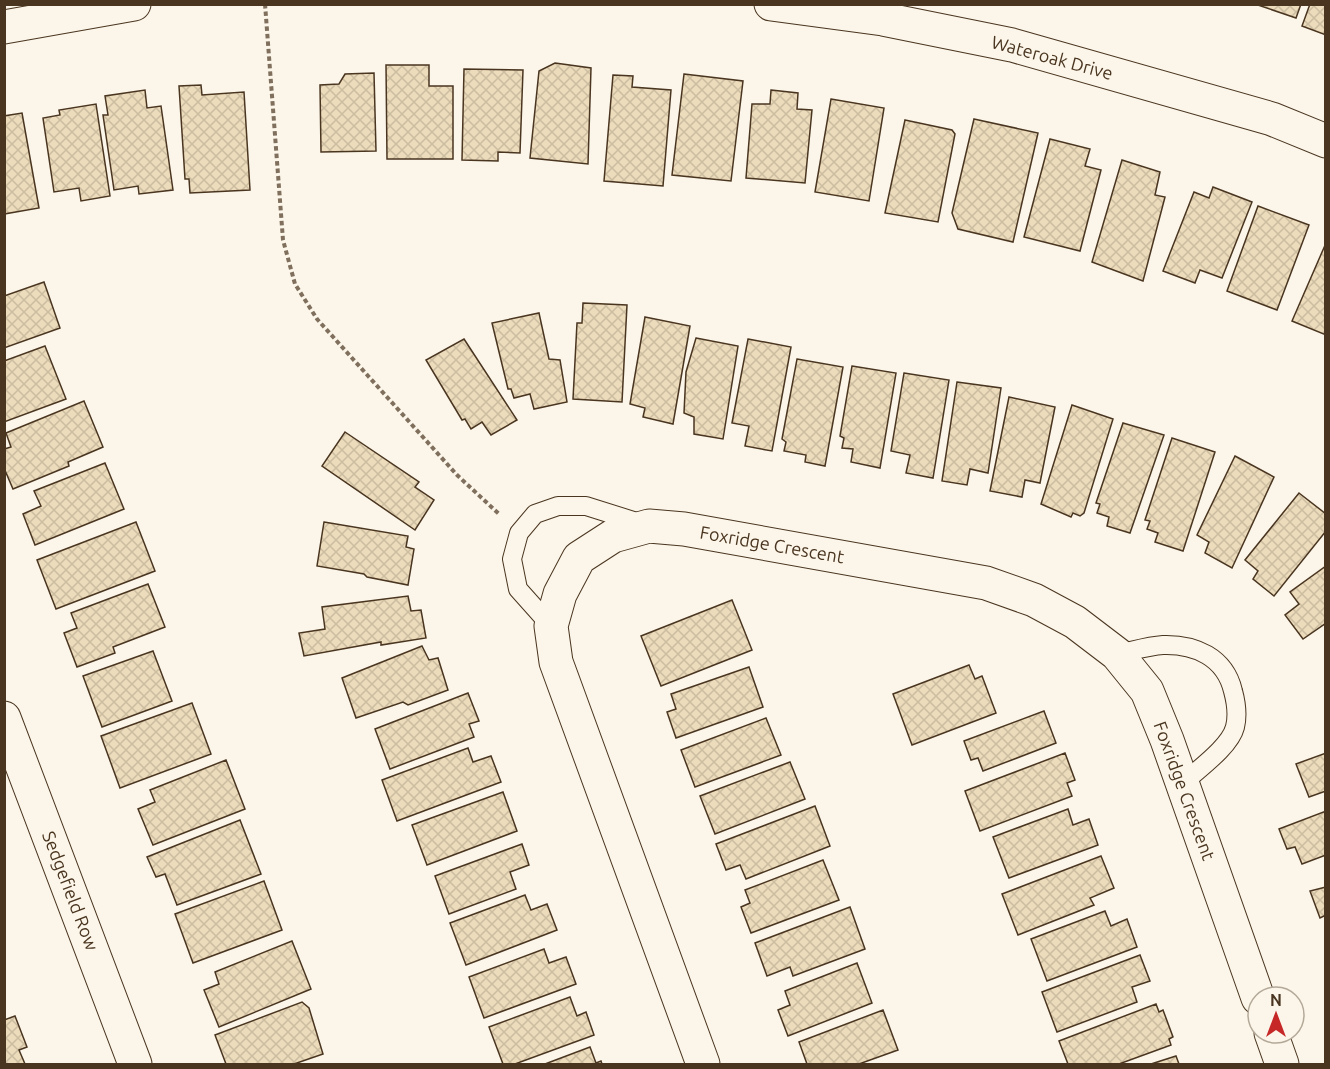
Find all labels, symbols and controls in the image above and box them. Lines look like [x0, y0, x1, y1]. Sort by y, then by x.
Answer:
street label: Wateroak Drive [989, 31, 1115, 83]
street label: Foxridge Crescent [698, 521, 846, 567]
street label: Foxridge Crescent [1151, 719, 1219, 863]
street label: Sedgefield Row [39, 828, 103, 953]
north arrow [1246, 985, 1306, 1045]
text: N [1270, 991, 1282, 1009]

